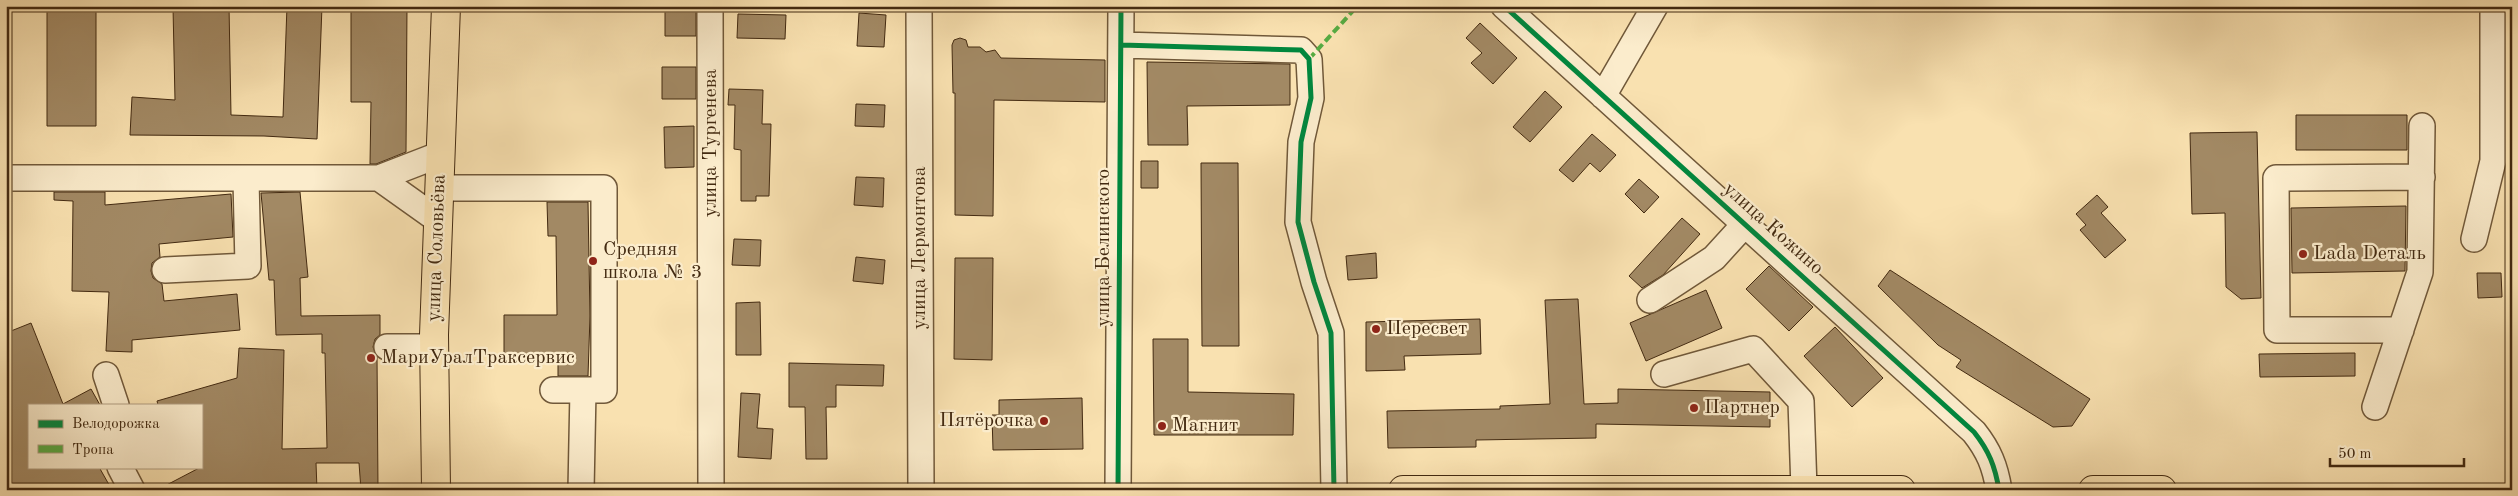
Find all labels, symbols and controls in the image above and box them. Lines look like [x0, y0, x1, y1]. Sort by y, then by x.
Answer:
street label: улица Тургенева [701, 69, 721, 217]
street label: улица Лермонтова [910, 166, 930, 330]
street label: улица Белинского [1094, 169, 1114, 327]
street label: улица Соловьёва [424, 174, 450, 322]
street label: улица Кожино [1719, 179, 1827, 279]
place label: Средняя школа № 3 [603, 240, 702, 283]
place label: Lada Dеталь [2313, 244, 2426, 264]
marker: Lada Dеталь [2297, 248, 2309, 260]
marker: Средняя школа № 3 [587, 255, 599, 267]
place label: Пересвет [1386, 319, 1467, 339]
marker: Пересвет [1370, 323, 1382, 335]
place label: МариУралТраксервис [381, 348, 575, 368]
marker: МариУралТраксервис [365, 352, 377, 364]
place label: Партнер [1704, 398, 1780, 418]
marker: Партнер [1688, 402, 1700, 414]
legend [28, 404, 202, 468]
place label: Пятёрочка [939, 411, 1034, 431]
marker: Пятёрочка [1038, 415, 1050, 427]
place label: Магнит [1172, 416, 1239, 436]
text: Велодорожка [72, 417, 160, 432]
marker: Магнит [1156, 420, 1168, 432]
scale bar [2330, 436, 2464, 468]
text: Тропа [72, 443, 114, 458]
text: 50 m [2338, 447, 2372, 462]

